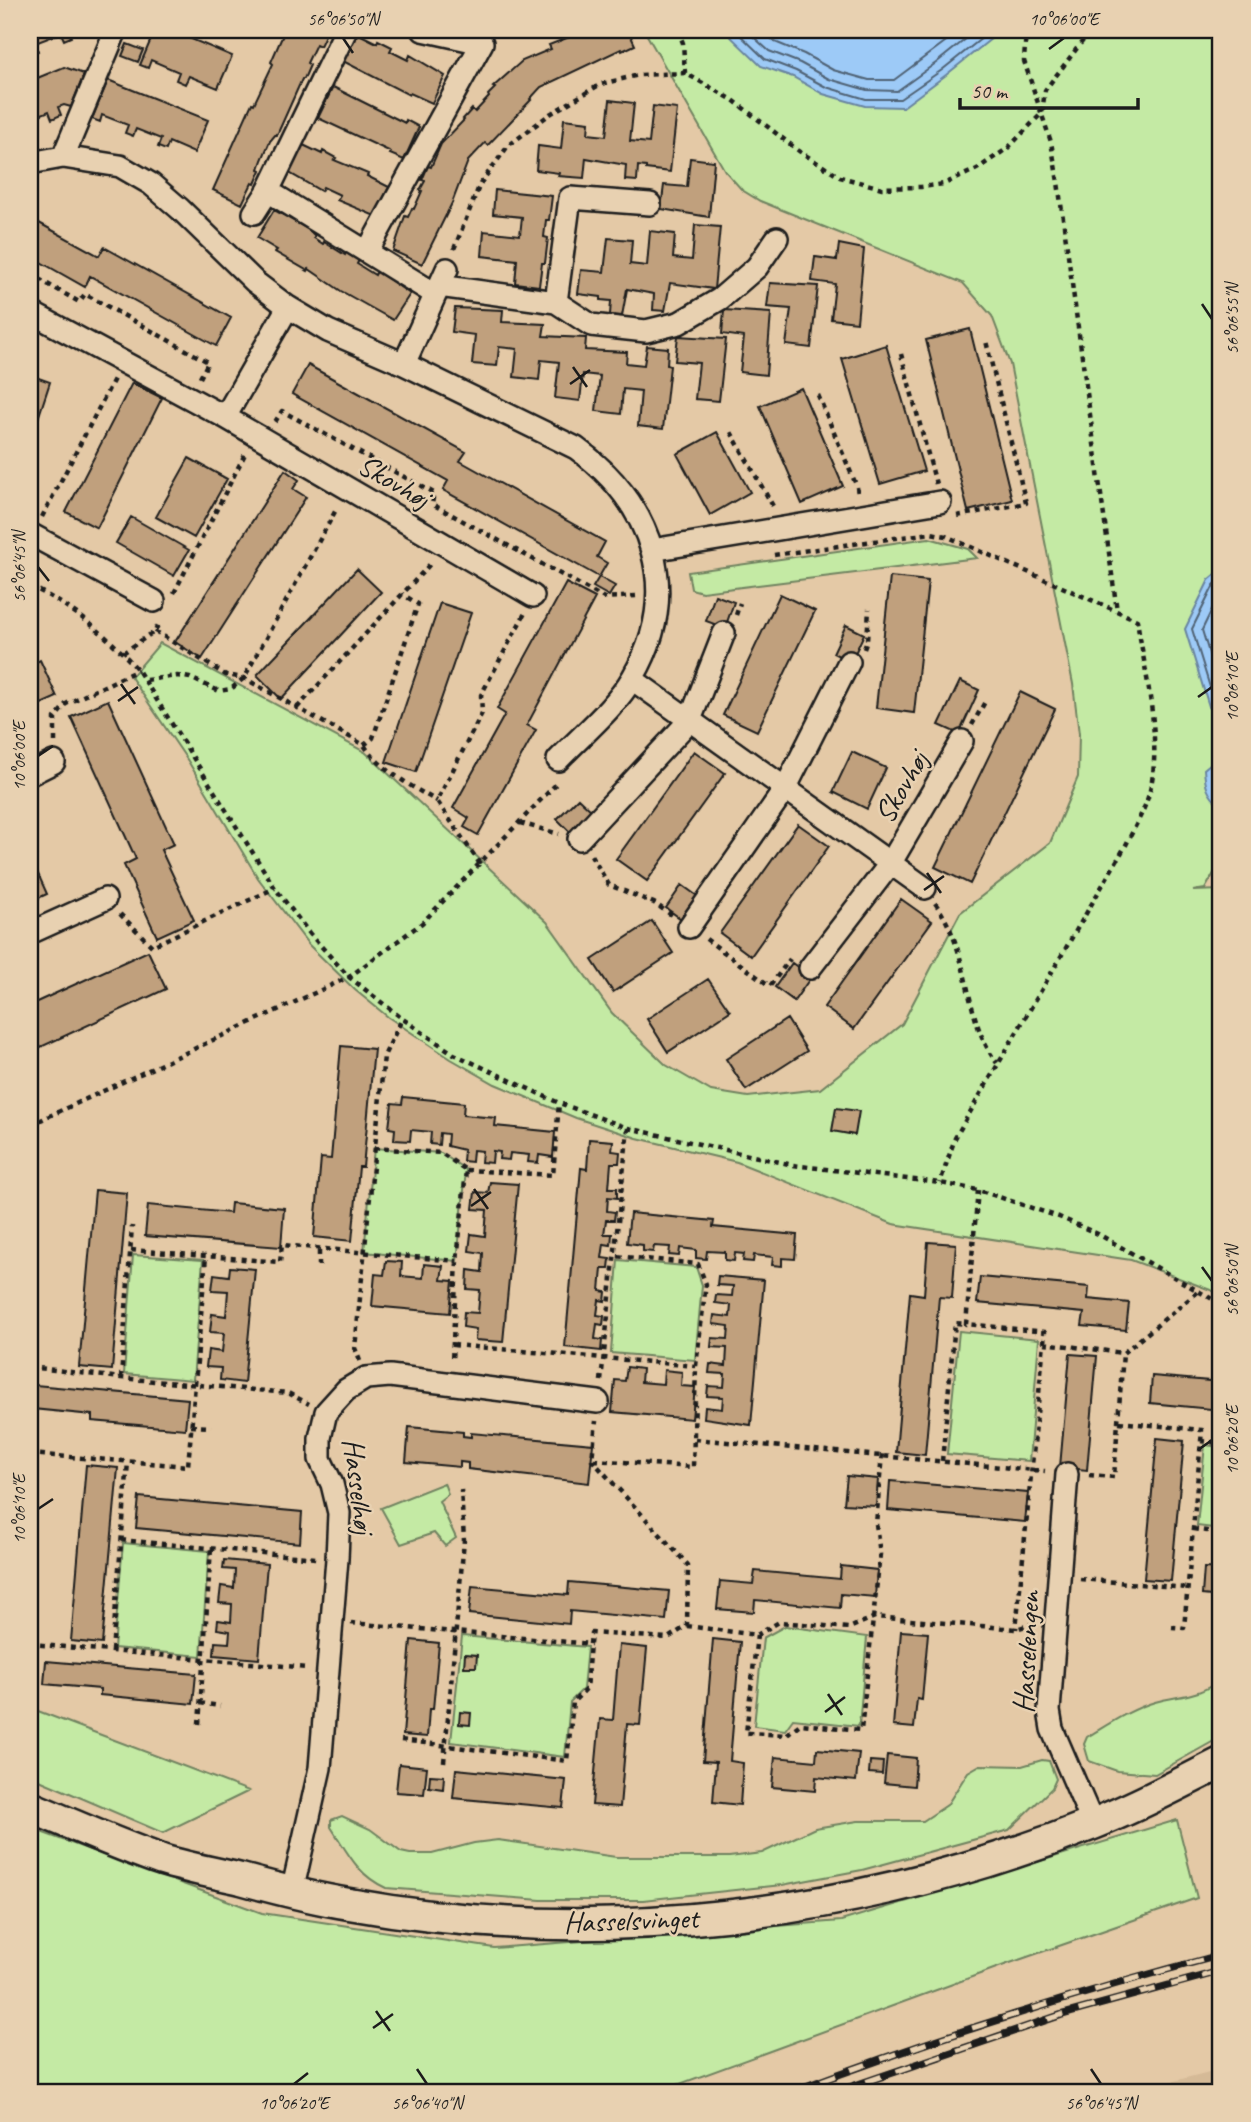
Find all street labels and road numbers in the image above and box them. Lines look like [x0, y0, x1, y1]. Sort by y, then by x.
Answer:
street label: Skovhøj [351, 445, 439, 518]
street label: Skovhøj [865, 742, 938, 830]
street label: Hasselhøj [334, 1436, 384, 1539]
street label: Hasselengen [1004, 1588, 1048, 1714]
street label: Hasselsvinget [563, 1899, 702, 1941]

